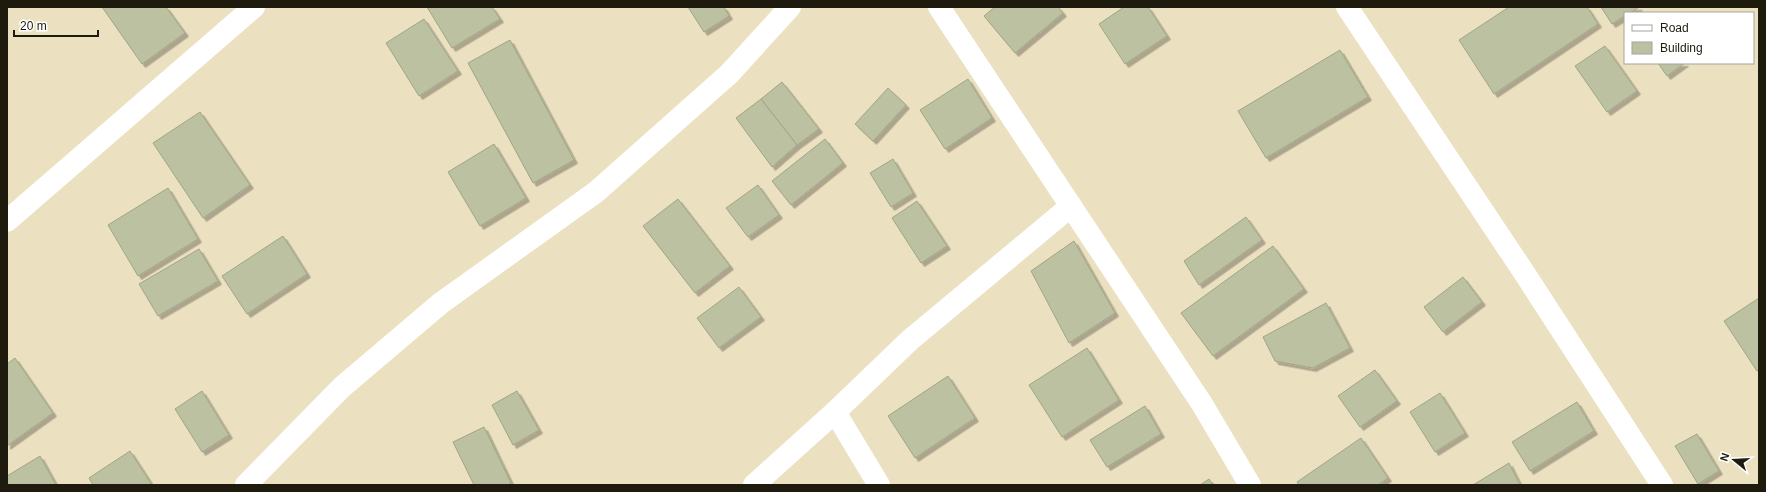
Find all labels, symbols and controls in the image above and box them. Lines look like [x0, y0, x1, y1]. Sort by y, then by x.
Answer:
scale bar [14, 12, 98, 38]
legend [1624, 12, 1754, 64]
text: 20 m [20, 19, 47, 33]
text: Road [1660, 21, 1689, 35]
text: Building [1660, 41, 1703, 55]
north arrow [1714, 440, 1754, 480]
text: N [1718, 451, 1731, 463]

